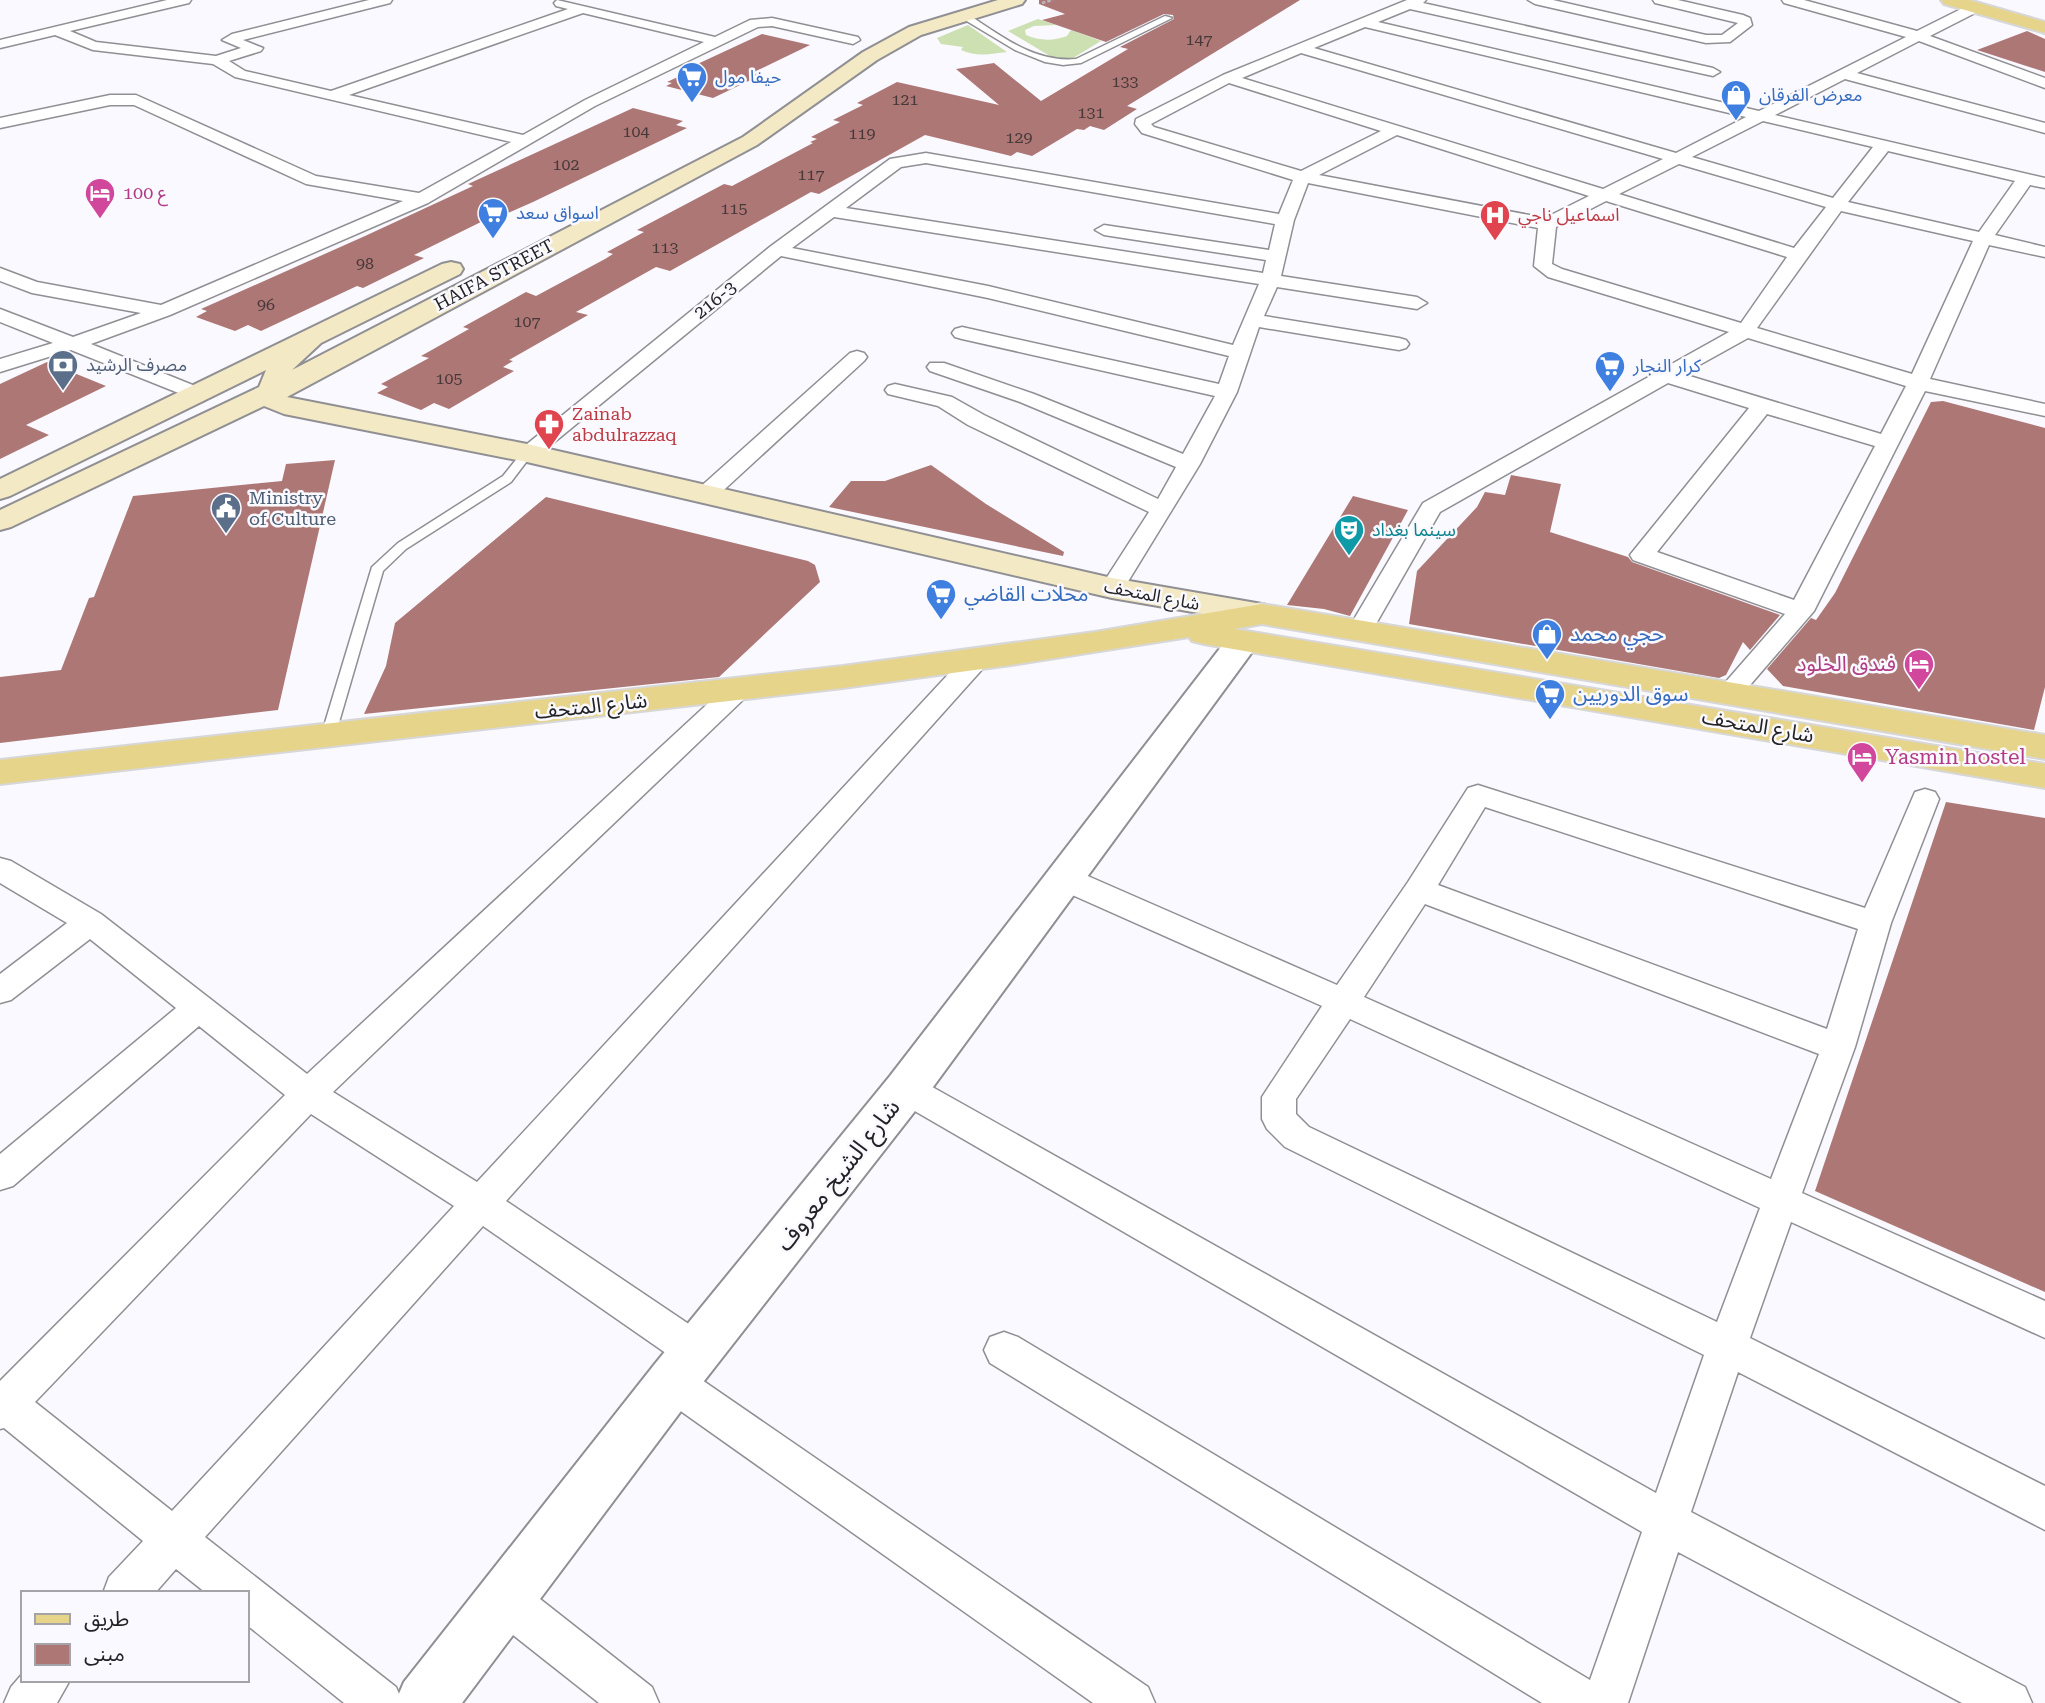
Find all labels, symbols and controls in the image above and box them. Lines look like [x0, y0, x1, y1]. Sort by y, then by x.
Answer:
house number: 147 [1186, 30, 1212, 49]
supermarket icon: حيفا مول [675, 60, 709, 104]
place label: حيفا مول [715, 66, 781, 88]
house number: 133 [1112, 72, 1138, 91]
shop icon: معرض الفرقان [1719, 78, 1753, 122]
place label: معرض الفرقان [1759, 84, 1863, 106]
house number: 121 [892, 90, 918, 109]
house number: 131 [1078, 103, 1104, 122]
house number: 104 [623, 122, 649, 141]
house number: 119 [849, 124, 875, 143]
house number: 129 [1006, 128, 1032, 147]
house number: 102 [553, 155, 579, 174]
house number: 117 [798, 165, 824, 184]
hotel icon: 100 ع [83, 176, 117, 220]
place label: 100 ع [123, 182, 169, 207]
supermarket icon: اسواق سعد [476, 196, 510, 240]
hospital icon: اسماعيل ناجي [1478, 198, 1512, 242]
house number: 115 [721, 199, 747, 218]
place label: اسواق سعد [516, 202, 599, 224]
place label: اسماعيل ناجي [1518, 204, 1619, 228]
street label: HAIFA STREET [431, 234, 557, 315]
house number: 113 [652, 238, 678, 257]
house number: 98 [356, 254, 374, 273]
street label: 216-3 [689, 276, 740, 323]
house number: 96 [257, 295, 275, 314]
house number: 107 [514, 312, 540, 331]
bank icon: مصرف الرشيد [46, 348, 80, 392]
supermarket icon: كرار النجار [1593, 349, 1627, 393]
place label: مصرف الرشيد [86, 354, 187, 376]
place label: كرار النجار [1632, 355, 1702, 377]
house number: 105 [436, 369, 462, 388]
place label: Zainab abdulrazzaq [572, 403, 677, 445]
pharmacy icon: Zainab abdulrazzaq [532, 407, 566, 451]
place label: Ministry of Culture [249, 487, 336, 529]
public building icon: Ministry of Culture [209, 491, 243, 535]
theatre icon: سينما بغداد [1332, 513, 1366, 557]
place label: سينما بغداد [1372, 519, 1456, 540]
street label: شارع المتحف [1102, 575, 1202, 618]
supermarket icon: محلات القاضي [924, 577, 958, 621]
place label: محلات القاضي [964, 582, 1089, 610]
shop icon: حجي محمد [1530, 617, 1564, 661]
place label: حجي محمد [1570, 622, 1664, 650]
hotel icon: فندق الخلود [1902, 647, 1936, 691]
place label: فندق الخلود [1797, 652, 1896, 676]
supermarket icon: سوق الدوريين [1533, 677, 1567, 721]
place label: سوق الدوريين [1573, 682, 1688, 706]
street label: شارع المتحف [534, 688, 649, 727]
street label: شارع المتحف [1700, 704, 1816, 751]
hotel icon: Yasmin hostel [1845, 740, 1879, 784]
place label: Yasmin hostel [1885, 745, 2026, 769]
street label: شارع الشيخ معروف [770, 1094, 908, 1258]
legend [21, 1591, 248, 1682]
text: طريق [84, 1607, 129, 1632]
text: مبنى [84, 1642, 125, 1666]

